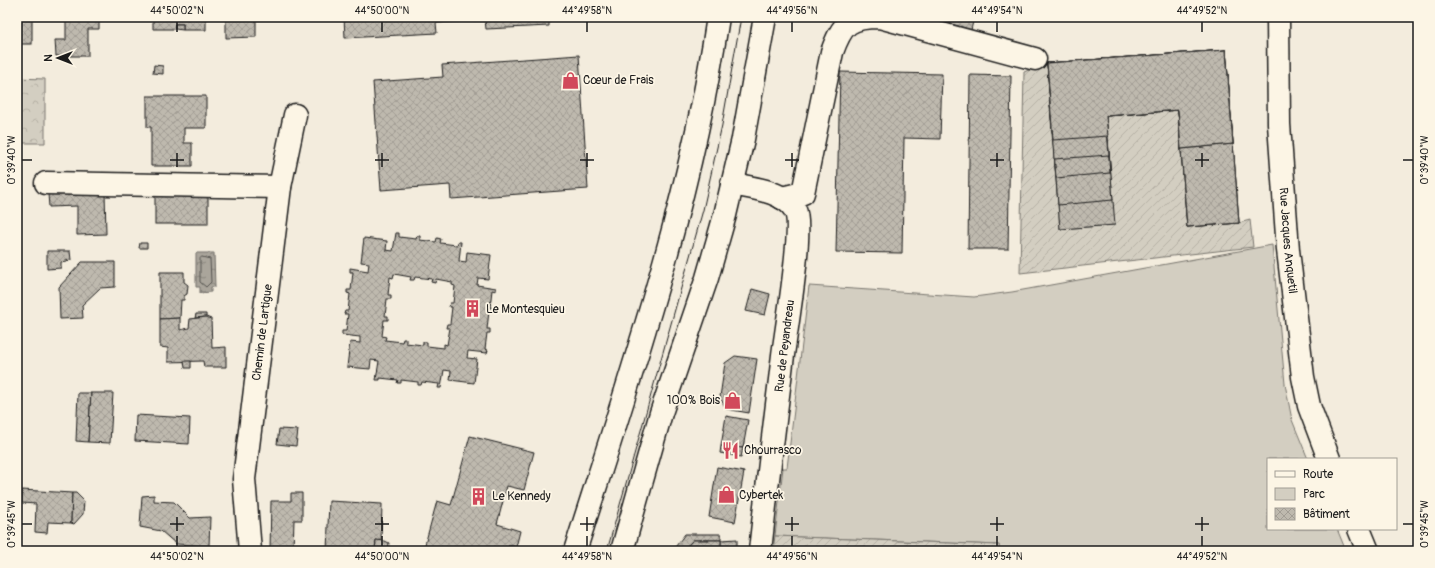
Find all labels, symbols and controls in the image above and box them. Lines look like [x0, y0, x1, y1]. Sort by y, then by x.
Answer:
text: 44°50'02"N [150, 5, 204, 17]
text: 44°50'00"N [355, 5, 410, 17]
text: 44°49'58"N [562, 5, 612, 17]
text: 44°49'56"N [767, 5, 818, 17]
text: 44°49'54"N [972, 5, 1023, 17]
text: 44°49'52"N [1177, 5, 1228, 17]
north arrow [38, 38, 78, 78]
text: N [42, 54, 55, 62]
shop icon: Cœur de Frais [560, 70, 580, 90]
place label: Cœur de Frais [583, 73, 654, 88]
text: 0°39'40"W [6, 135, 18, 185]
text: 0°39'40"W [1419, 135, 1431, 185]
street label: Rue Jacques Anquetil [1276, 187, 1301, 295]
street label: Chemin de Lartigue [249, 283, 275, 381]
building icon: Le Montesquieu [463, 299, 483, 319]
street label: Rue de Peyandreau [772, 299, 798, 393]
place label: Le Montesquieu [486, 302, 565, 317]
shop icon: 100% Bois [723, 390, 743, 410]
place label: 100% Bois [667, 393, 721, 408]
restaurant icon: Chourrasco [721, 440, 741, 460]
place label: Chourrasco [744, 443, 802, 458]
legend [1267, 458, 1397, 530]
text: Route [1303, 467, 1333, 482]
shop icon: Cybertek [716, 485, 736, 505]
building icon: Le Kennedy [469, 486, 489, 506]
text: Parc [1303, 487, 1325, 502]
place label: Cybertek [739, 488, 783, 503]
place label: Le Kennedy [492, 489, 551, 504]
text: 0°39'45"W [6, 500, 18, 548]
text: 0°39'45"W [1419, 500, 1431, 548]
text: Bâtiment [1303, 507, 1350, 522]
text: 44°50'02"N [150, 551, 204, 563]
text: 44°50'00"N [355, 551, 410, 563]
text: 44°49'58"N [562, 551, 612, 563]
text: 44°49'56"N [767, 551, 818, 563]
text: 44°49'54"N [972, 551, 1023, 563]
text: 44°49'52"N [1177, 551, 1228, 563]

